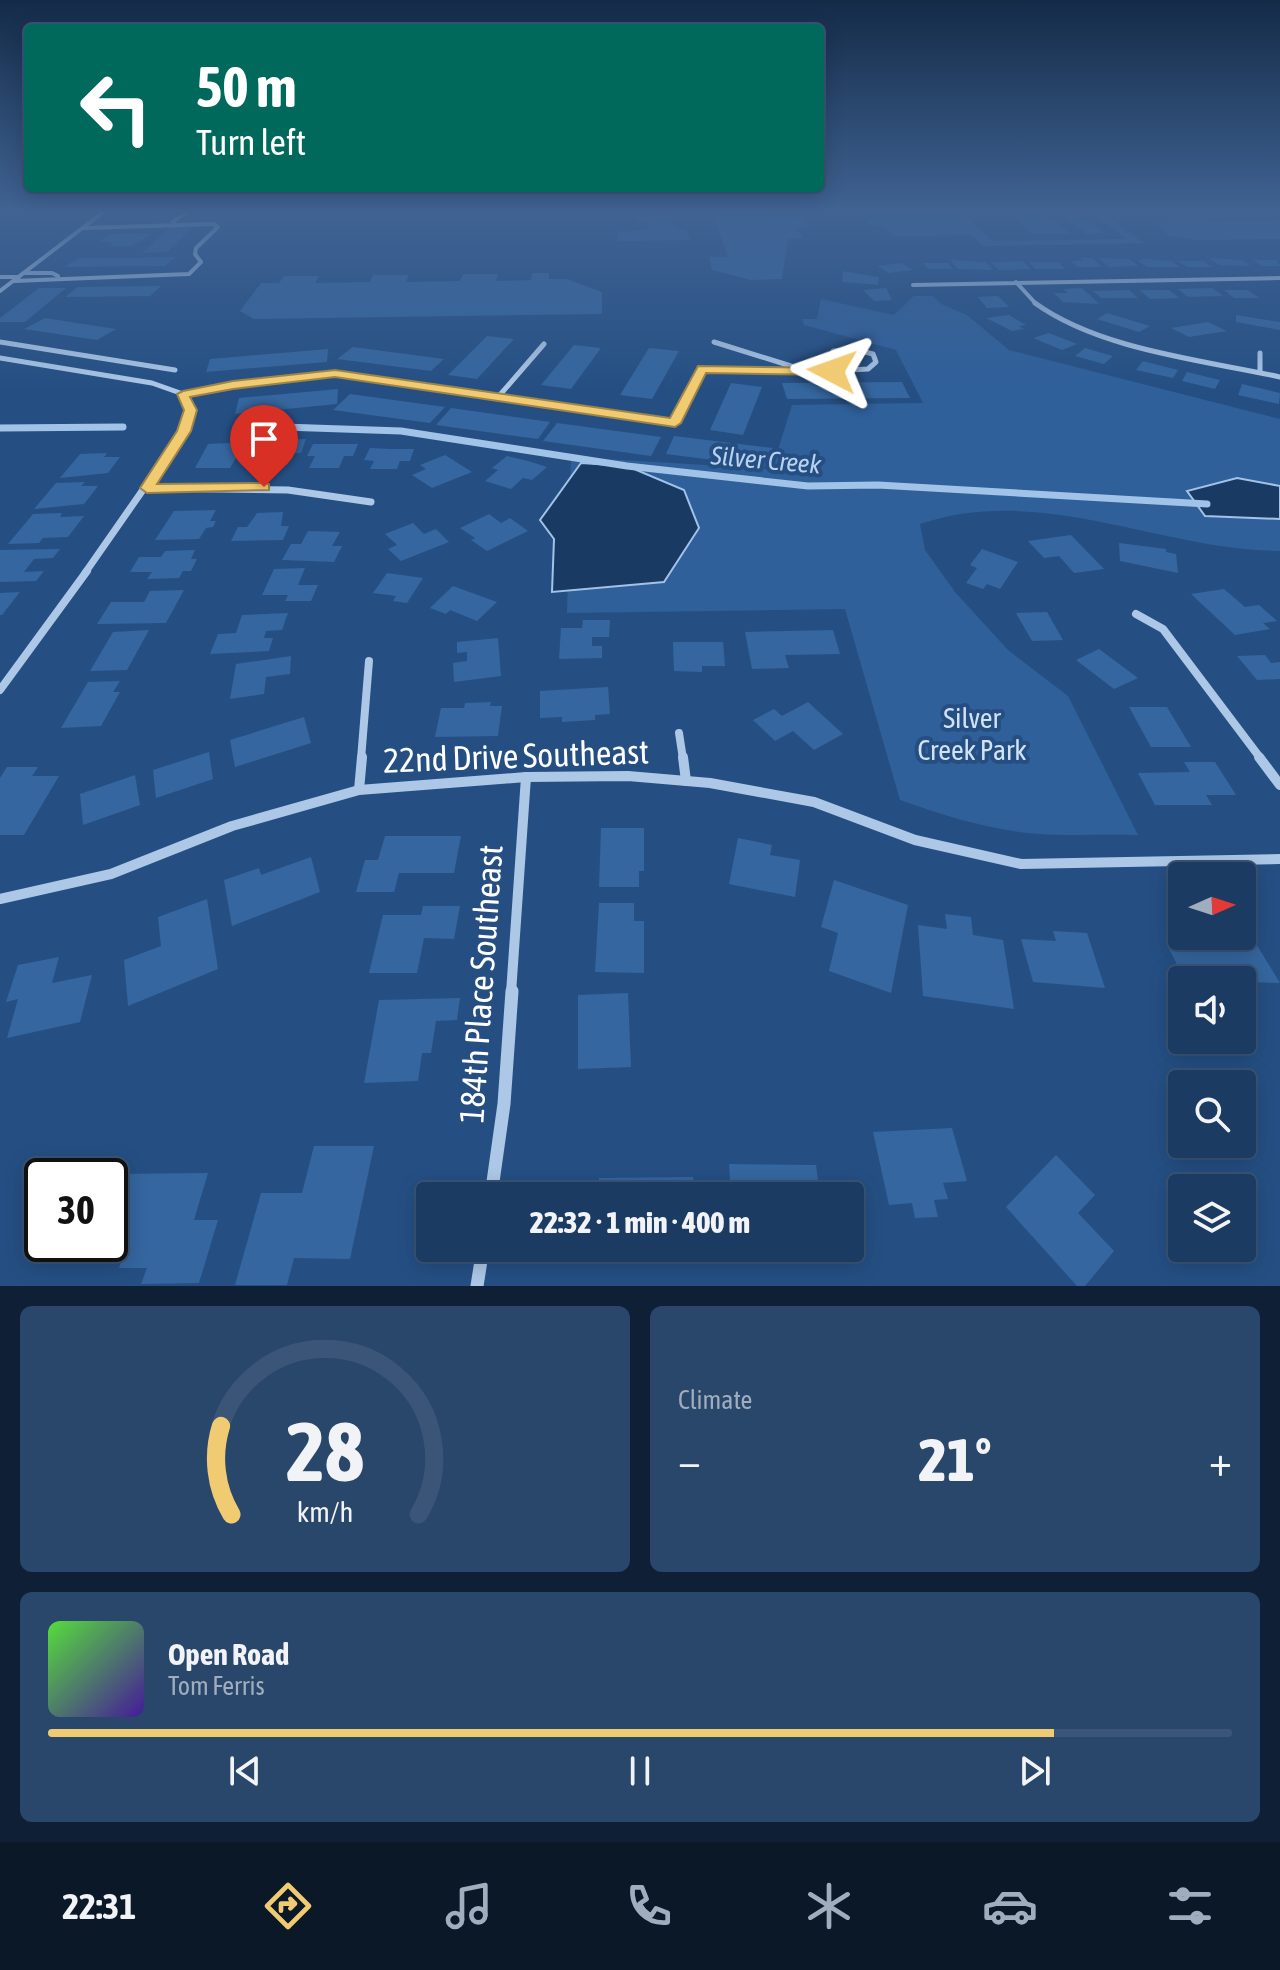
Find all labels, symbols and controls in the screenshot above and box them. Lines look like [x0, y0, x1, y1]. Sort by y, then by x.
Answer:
text: 50 m [196, 55, 297, 119]
icon: left [64, 56, 168, 160]
text: Turn left [196, 121, 306, 163]
position arrow [790, 329, 874, 413]
pin [230, 405, 298, 487]
icon: arrive [242, 417, 286, 461]
water label: Silver Creek [709, 440, 823, 480]
park label: Silver Creek Park [917, 702, 1027, 766]
street label: 22nd Drive Southeast [382, 731, 650, 780]
street label: 184th Place Southeast [451, 843, 510, 1125]
north arrow [1168, 862, 1256, 950]
map controls [1168, 862, 1256, 1262]
button: sound [1168, 966, 1256, 1054]
button: search [1168, 1070, 1256, 1158]
speed limit sign: 30 [24, 1158, 128, 1262]
button: layers [1168, 1174, 1256, 1262]
text: 22:32 · 1 min · 400 m [530, 1205, 750, 1239]
text: Climate [678, 1385, 752, 1415]
text: 28 [286, 1403, 364, 1499]
text: 21° [919, 1425, 991, 1494]
text: − [678, 1435, 701, 1485]
text: + [1209, 1435, 1232, 1485]
text: km/h [297, 1495, 353, 1528]
text: Open Road [168, 1637, 289, 1671]
text: Tom Ferris [168, 1671, 265, 1701]
icon: previous [223, 1749, 267, 1793]
icon: pause [618, 1749, 662, 1793]
icon: next [1013, 1749, 1057, 1793]
icon: directions [260, 1878, 316, 1934]
icon: music [441, 1878, 497, 1934]
icon: phone [621, 1878, 677, 1934]
icon: climate [801, 1878, 857, 1934]
icon: car [982, 1878, 1038, 1934]
icon: filters [1162, 1878, 1218, 1934]
text: 22:31 [62, 1885, 136, 1927]

